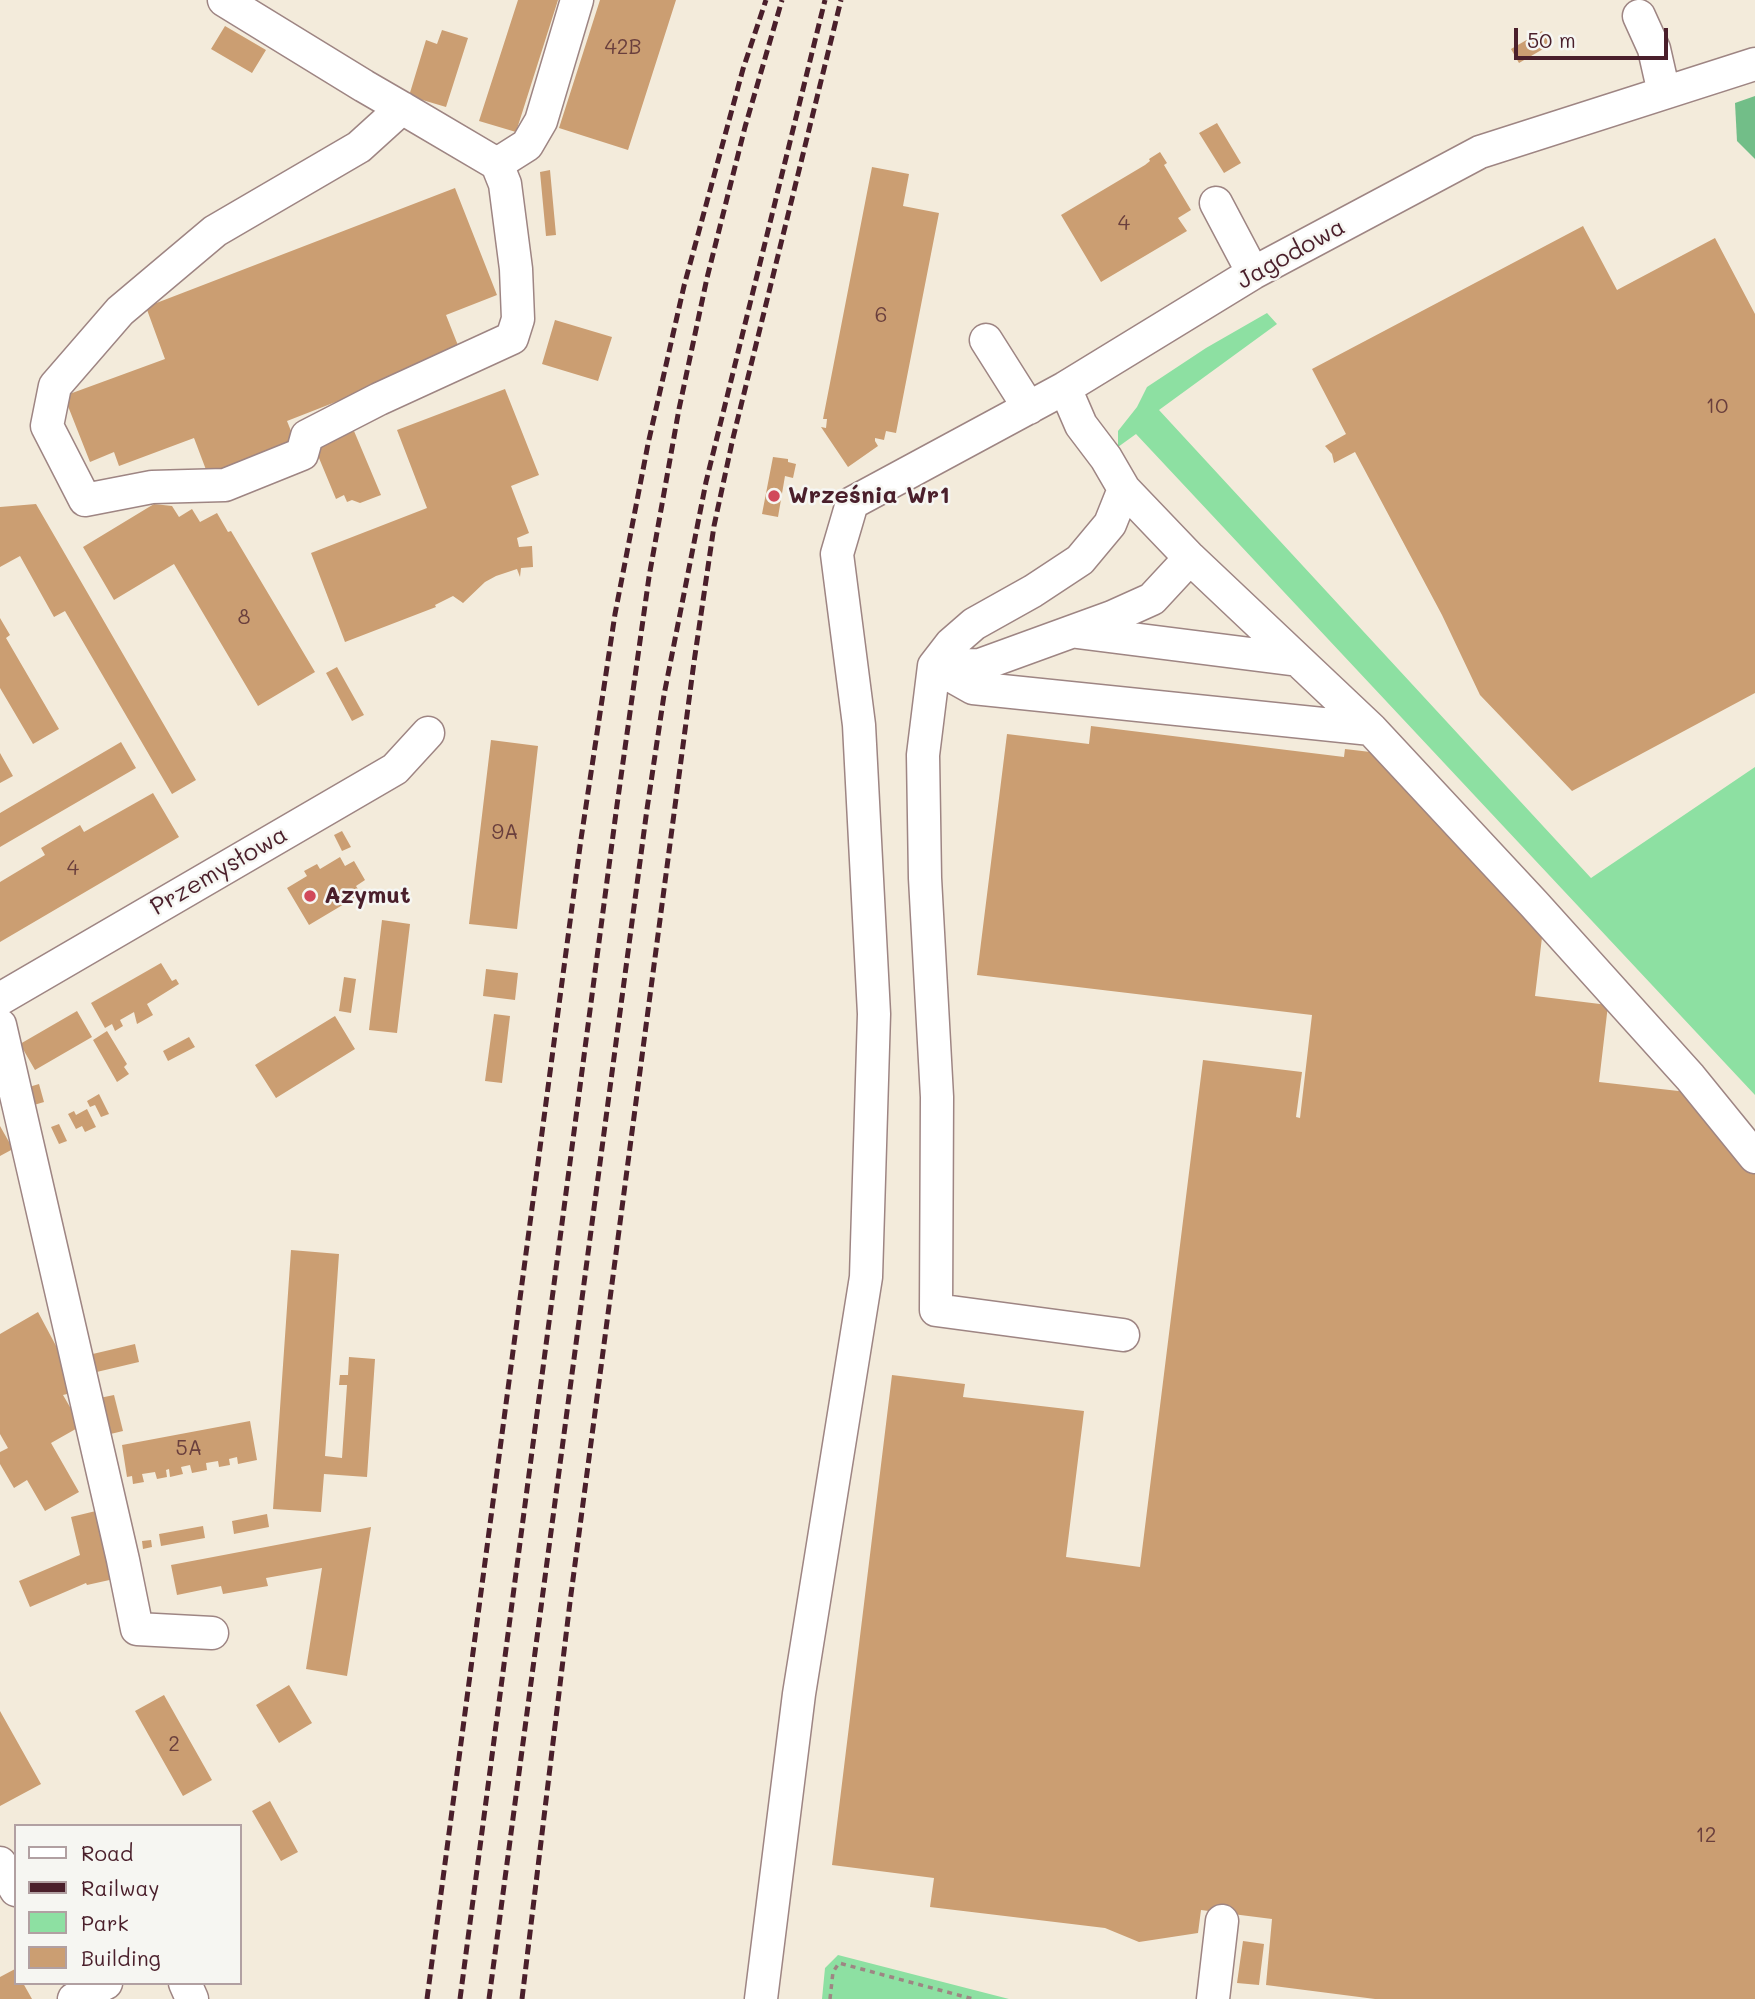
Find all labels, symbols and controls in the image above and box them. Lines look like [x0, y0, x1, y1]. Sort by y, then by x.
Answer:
scale bar [1517, 14, 1671, 58]
text: 50 m [1527, 26, 1576, 53]
house number: 42B [604, 35, 642, 61]
house number: 4 [1118, 211, 1130, 237]
street label: Jagodowa [1232, 212, 1350, 296]
house number: 6 [875, 303, 887, 329]
house number: 10 [1706, 394, 1728, 420]
place label: Września Wr1 [788, 482, 950, 510]
marker: Września Wr1 [766, 488, 782, 504]
house number: 8 [238, 605, 250, 631]
street label: Przemysłowa [145, 820, 293, 922]
house number: 9A [492, 820, 518, 846]
house number: 4 [67, 856, 79, 882]
place label: Azymut [324, 882, 411, 910]
marker: Azymut [302, 888, 318, 904]
house number: 5A [176, 1436, 202, 1462]
house number: 2 [168, 1732, 180, 1758]
house number: 12 [1695, 1823, 1717, 1849]
legend [14, 1824, 242, 1985]
text: Road [81, 1839, 133, 1866]
text: Railway [81, 1874, 160, 1901]
text: Park [81, 1909, 129, 1936]
text: Building [81, 1944, 161, 1971]

